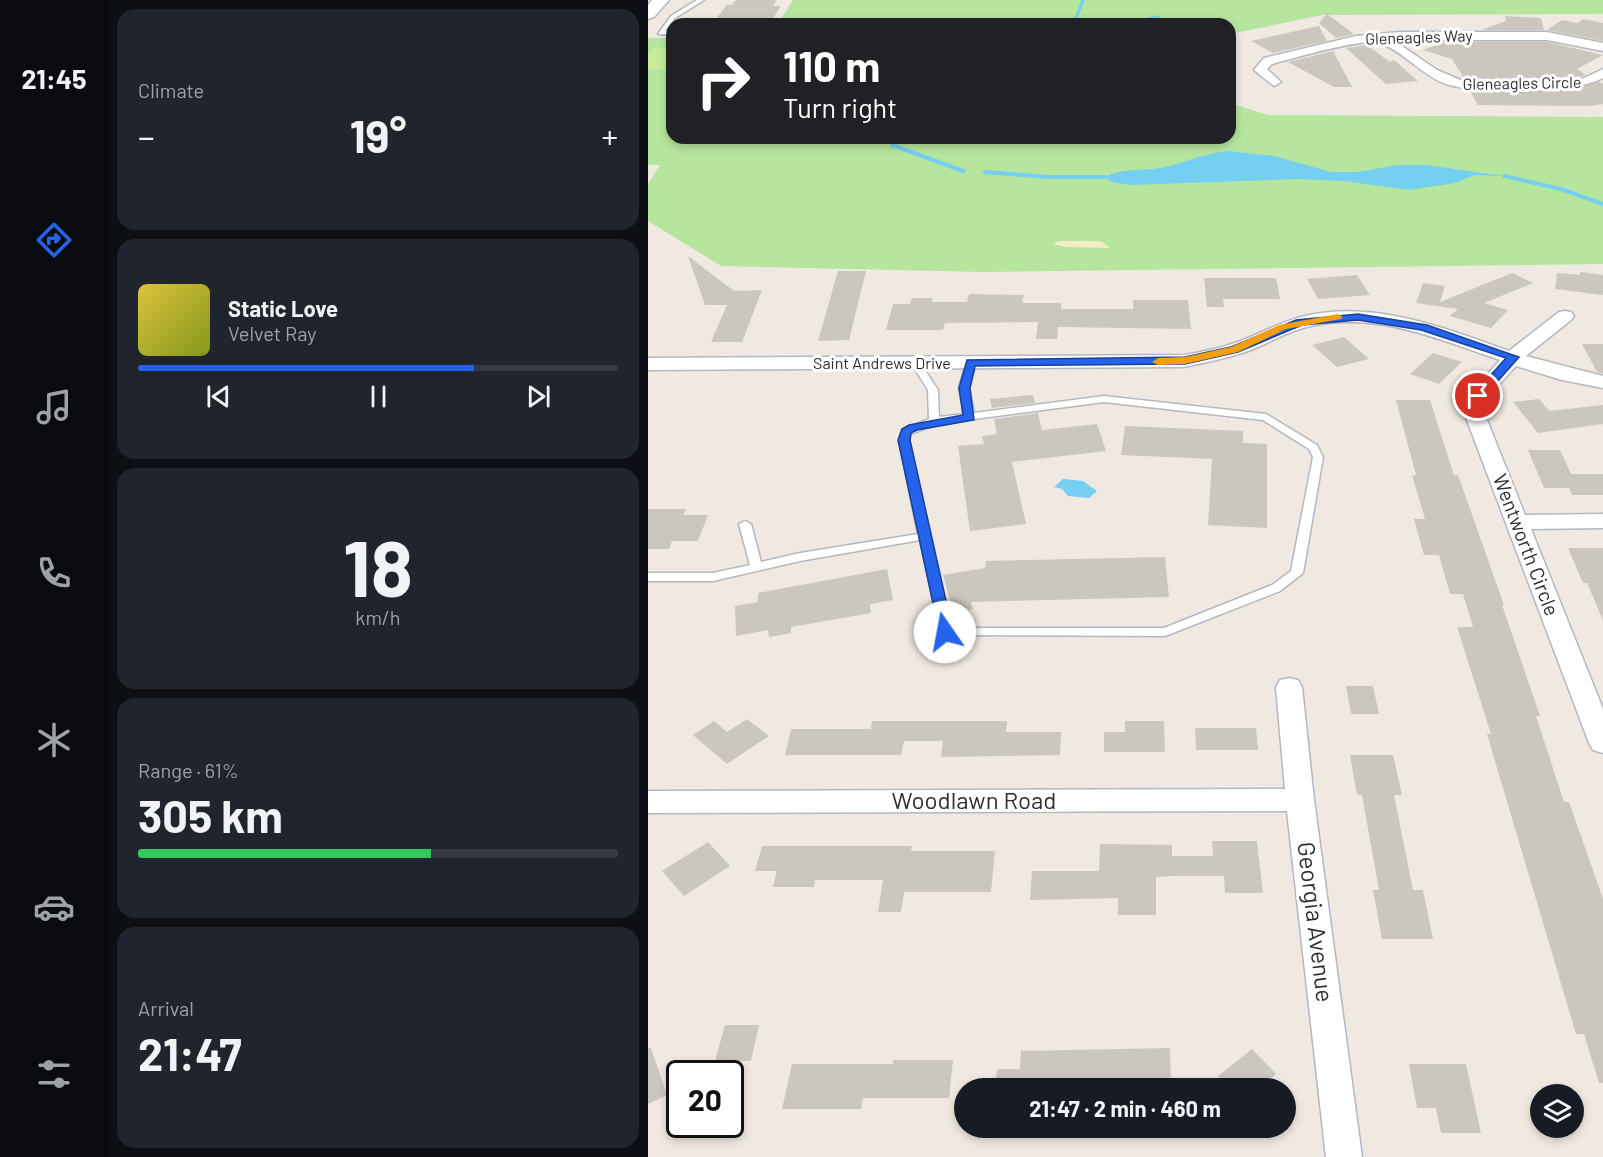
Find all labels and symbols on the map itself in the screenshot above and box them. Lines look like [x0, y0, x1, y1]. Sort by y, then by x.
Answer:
street label: Gleneagles Way [1365, 25, 1474, 48]
street label: Gleneagles Circle [1462, 72, 1582, 93]
street label: Saint Andrews Drive [813, 353, 951, 372]
pin [1452, 370, 1503, 421]
street label: Wentworth Circle [1489, 470, 1565, 619]
position arrow [913, 600, 977, 664]
street label: Woodlawn Road [892, 785, 1056, 814]
street label: Georgia Avenue [1292, 840, 1341, 1004]
speed limit sign: 20 [666, 1060, 744, 1138]

